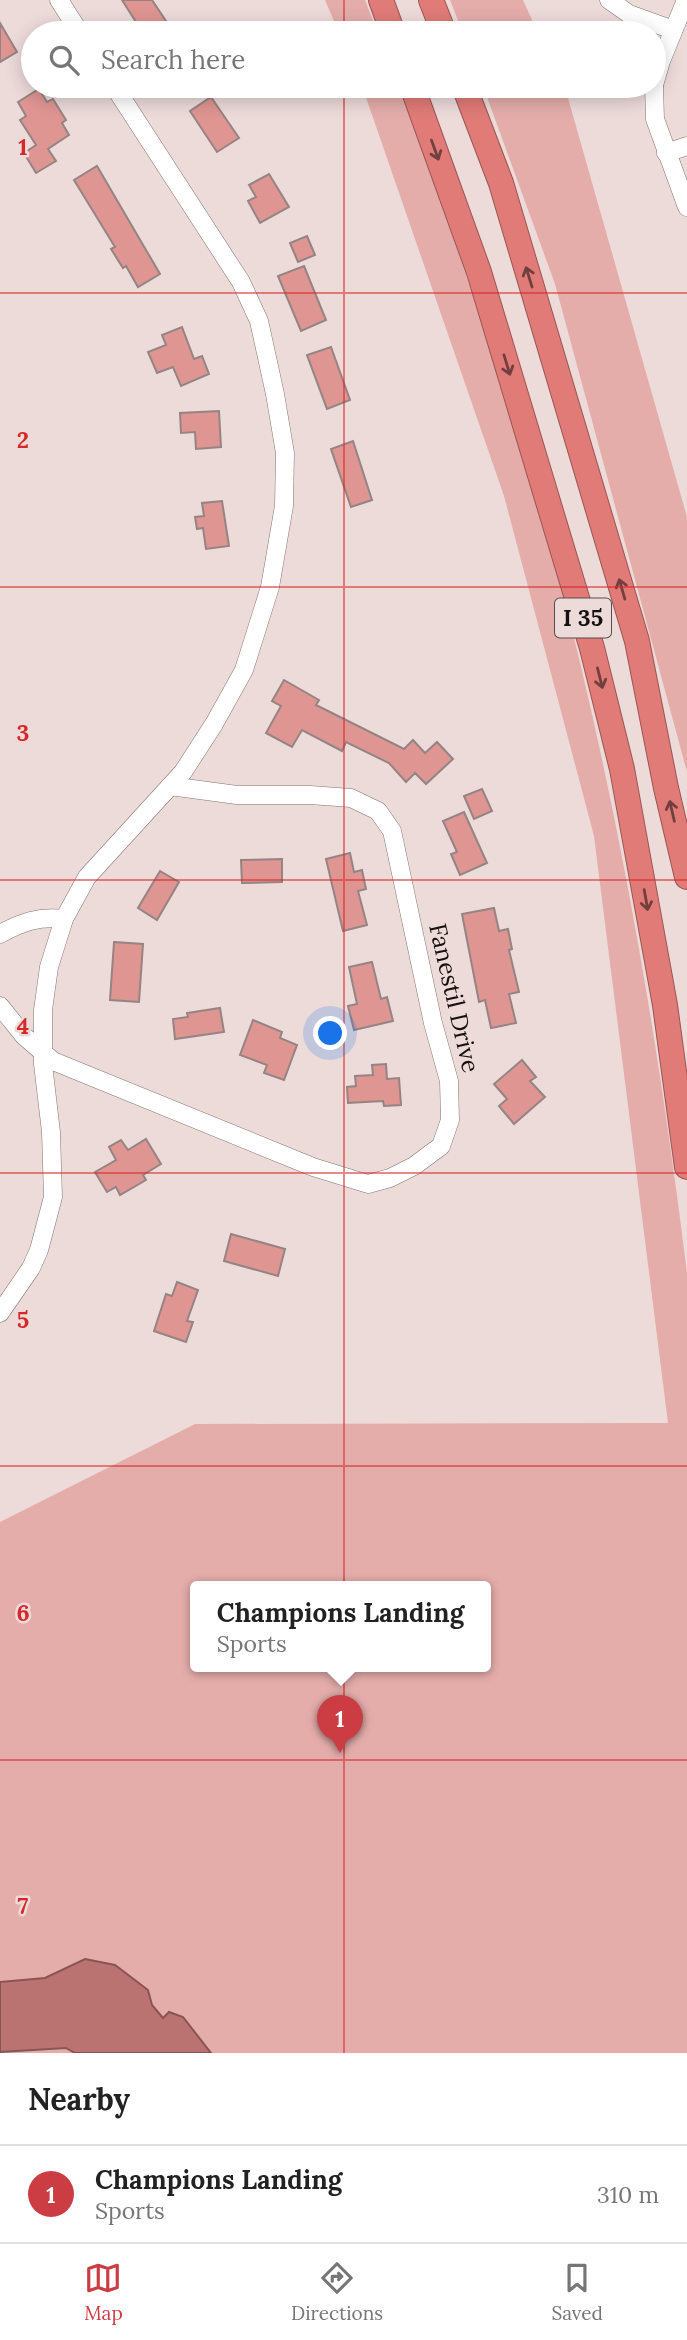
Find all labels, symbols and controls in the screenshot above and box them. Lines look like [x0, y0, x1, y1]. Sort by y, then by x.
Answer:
search box [21, 21, 666, 98]
icon: search [45, 41, 83, 79]
text: Search here [101, 43, 245, 76]
text: 1 [18, 132, 28, 161]
one-way arrow [430, 138, 442, 160]
one-way arrow [521, 266, 534, 288]
one-way arrow [502, 354, 515, 376]
text: 2 [17, 425, 29, 454]
one-way arrow [614, 578, 627, 600]
road number: I 35 [555, 598, 611, 638]
one-way arrow [594, 666, 607, 688]
text: 3 [17, 718, 29, 747]
one-way arrow [664, 800, 677, 822]
one-way arrow [640, 888, 653, 911]
street label: Fanestil Drive [422, 920, 487, 1076]
text: 4 [17, 1011, 29, 1040]
your location [313, 1016, 347, 1050]
text: 5 [17, 1305, 29, 1334]
popup [190, 1581, 491, 1672]
text: Champions Landing [217, 1596, 464, 1629]
text: 6 [16, 1598, 30, 1627]
text: Sports [217, 1629, 287, 1658]
pin: 1 [317, 1695, 363, 1753]
text: 7 [18, 1891, 29, 1920]
text: Nearby [28, 2080, 130, 2118]
text: Champions Landing [95, 2163, 342, 2196]
text: 1 [46, 2180, 56, 2209]
text: 310 m [597, 2180, 659, 2209]
text: Sports [95, 2196, 165, 2225]
tab: Map [84, 2259, 123, 2325]
tab: Directions [291, 2259, 383, 2325]
tab: Saved [551, 2259, 603, 2325]

